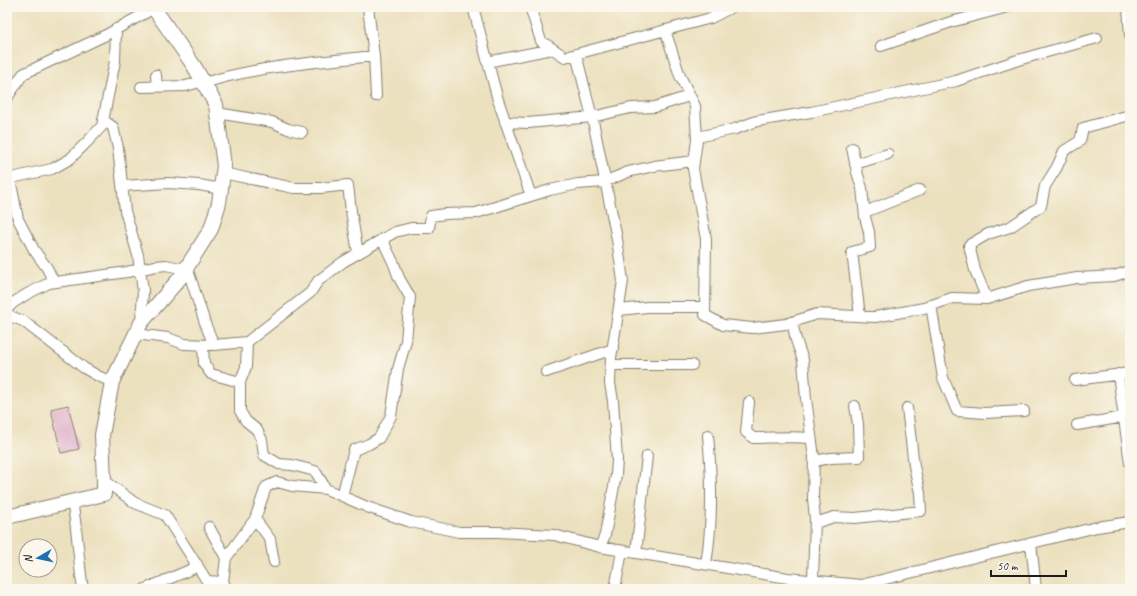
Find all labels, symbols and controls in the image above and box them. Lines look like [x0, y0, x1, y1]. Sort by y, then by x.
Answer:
north arrow [18, 538, 58, 578]
scale bar [991, 552, 1066, 578]
text: N [20, 553, 36, 564]
text: 50 m [997, 558, 1019, 574]

